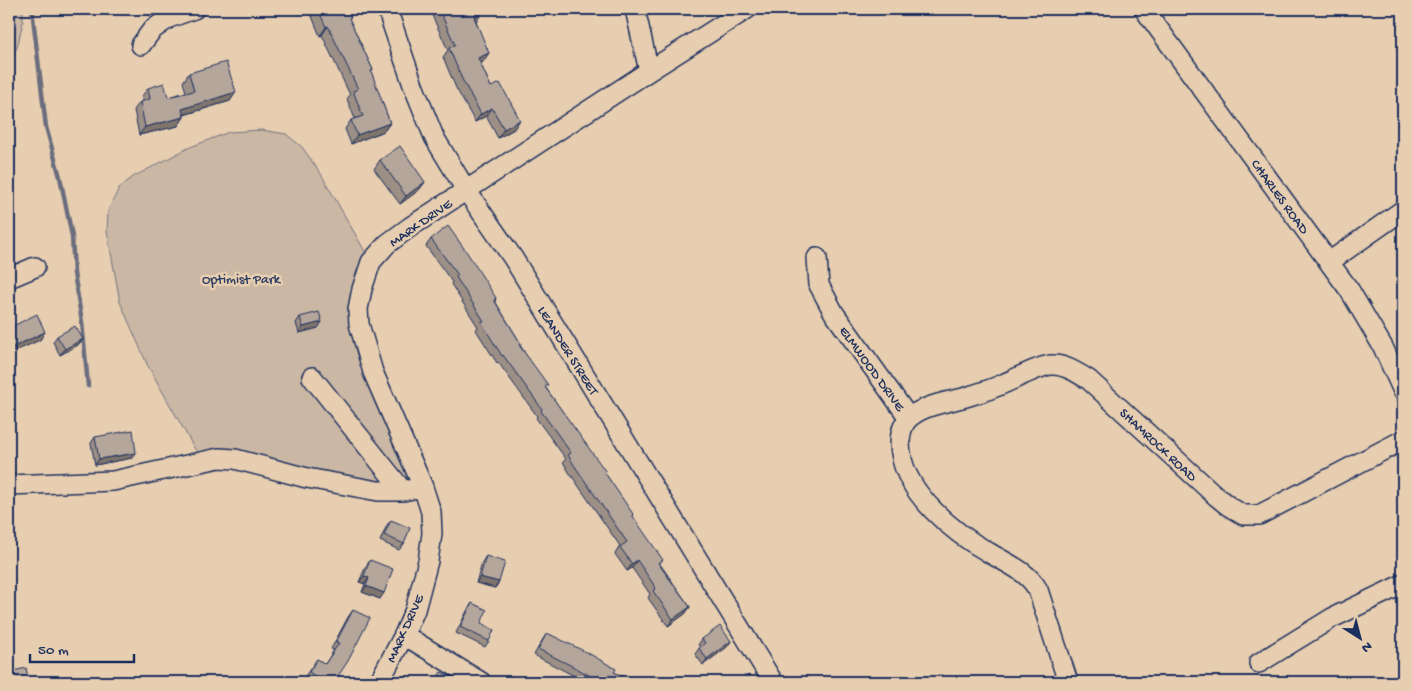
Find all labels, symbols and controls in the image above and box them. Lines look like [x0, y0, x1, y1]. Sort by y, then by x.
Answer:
street label: CHARLES ROAD [1246, 157, 1312, 239]
street label: MARK DRIVE [387, 196, 457, 252]
park label: Optimist Park [202, 272, 282, 289]
street label: LEANDER STREET [533, 304, 601, 400]
street label: ELMWOOD DRIVE [834, 324, 908, 416]
street label: SHAMROCK ROAD [1115, 406, 1200, 487]
street label: MARK DRIVE [384, 591, 429, 666]
north arrow [1334, 614, 1384, 664]
scale bar [30, 631, 134, 663]
text: N [1357, 637, 1375, 656]
text: 50 m [38, 642, 69, 660]

